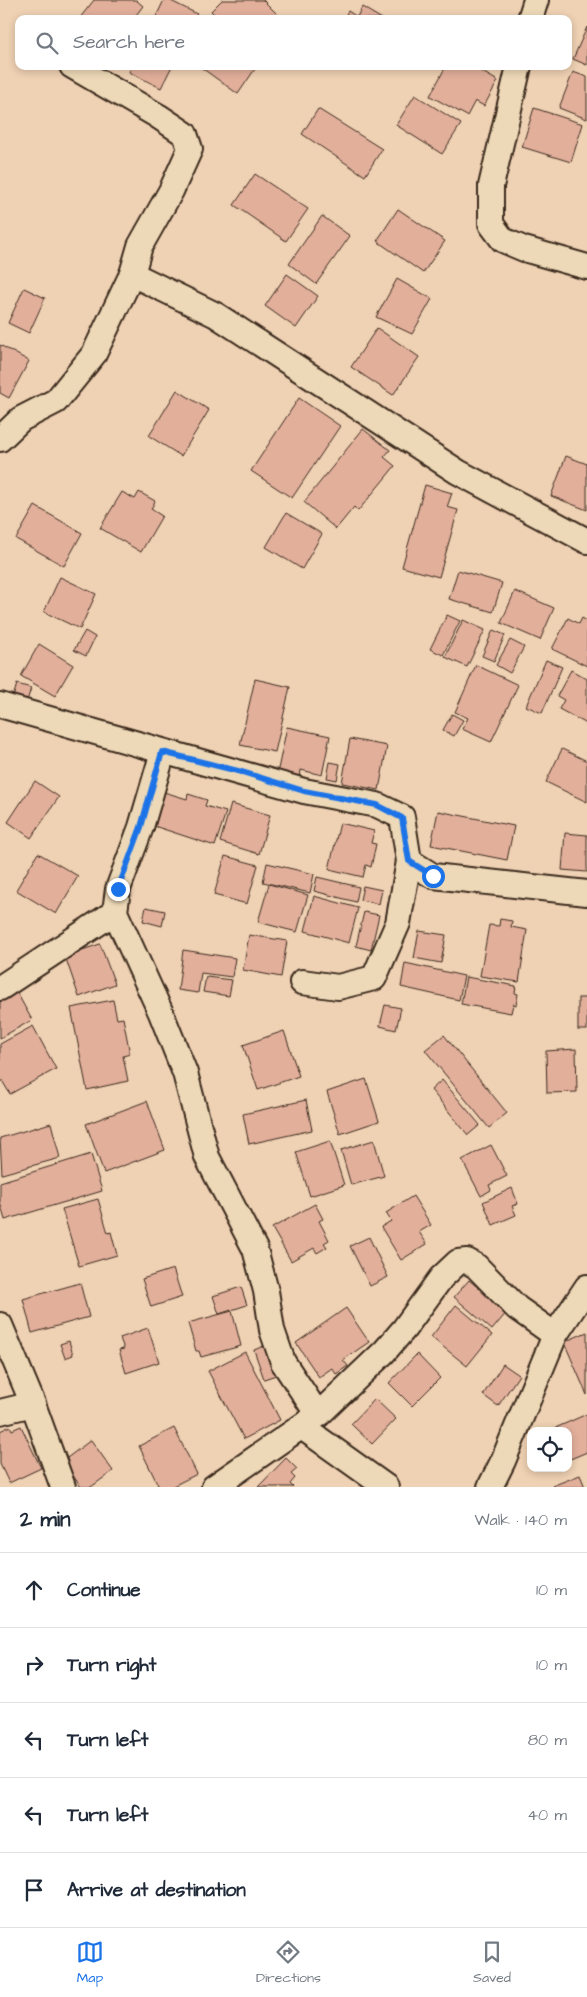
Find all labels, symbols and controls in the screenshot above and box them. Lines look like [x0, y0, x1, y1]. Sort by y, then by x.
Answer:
search box [15, 15, 572, 70]
icon: search [33, 29, 61, 57]
text: Search here [73, 29, 185, 56]
route start [422, 865, 445, 888]
route end [107, 878, 130, 901]
map controls [527, 1427, 572, 1472]
button: locate [527, 1427, 572, 1472]
text: 2 min [20, 1505, 70, 1534]
text: Walk · 140 m [475, 1509, 567, 1531]
icon: ahead [20, 1576, 48, 1604]
text: Continue [67, 1577, 141, 1604]
text: 10 m [536, 1579, 567, 1601]
icon: right [20, 1651, 48, 1679]
text: Turn right [67, 1652, 156, 1679]
text: 10 m [536, 1654, 567, 1676]
icon: left [20, 1726, 48, 1754]
text: Turn left [67, 1727, 148, 1754]
text: 80 m [528, 1729, 567, 1751]
icon: left [20, 1801, 48, 1829]
text: Turn left [67, 1802, 148, 1829]
text: 40 m [527, 1804, 567, 1826]
icon: arrive [20, 1876, 48, 1904]
text: Arrive at destination [67, 1877, 246, 1904]
tab: Map [76, 1938, 104, 1988]
tab: Directions [256, 1938, 321, 1988]
tab: Saved [473, 1938, 511, 1988]

